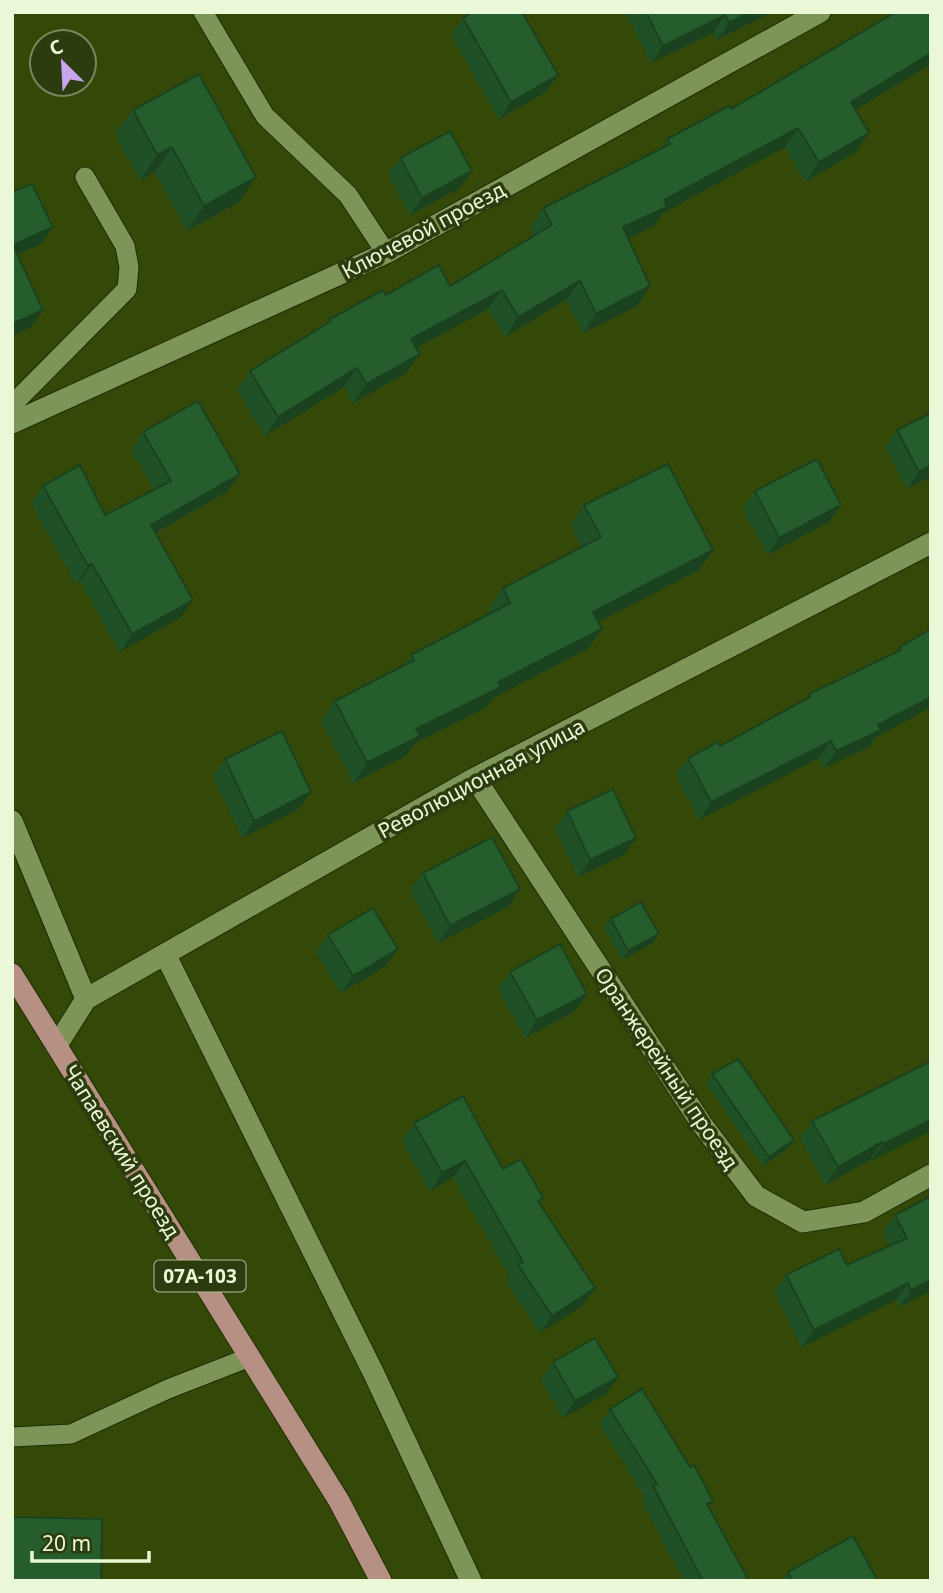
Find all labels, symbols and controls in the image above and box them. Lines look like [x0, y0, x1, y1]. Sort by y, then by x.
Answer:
north arrow [28, 28, 98, 98]
text: С [45, 33, 67, 62]
street label: Ключевой проезд [336, 175, 510, 285]
street label: Революционная улица [373, 712, 589, 844]
street label: Оранжерейный проезд [589, 962, 745, 1175]
street label: Чапаевский проезд [57, 1059, 187, 1243]
road number: 07А-103 [154, 1260, 246, 1292]
scale bar [32, 1520, 149, 1564]
text: 20 m [42, 1529, 91, 1557]

